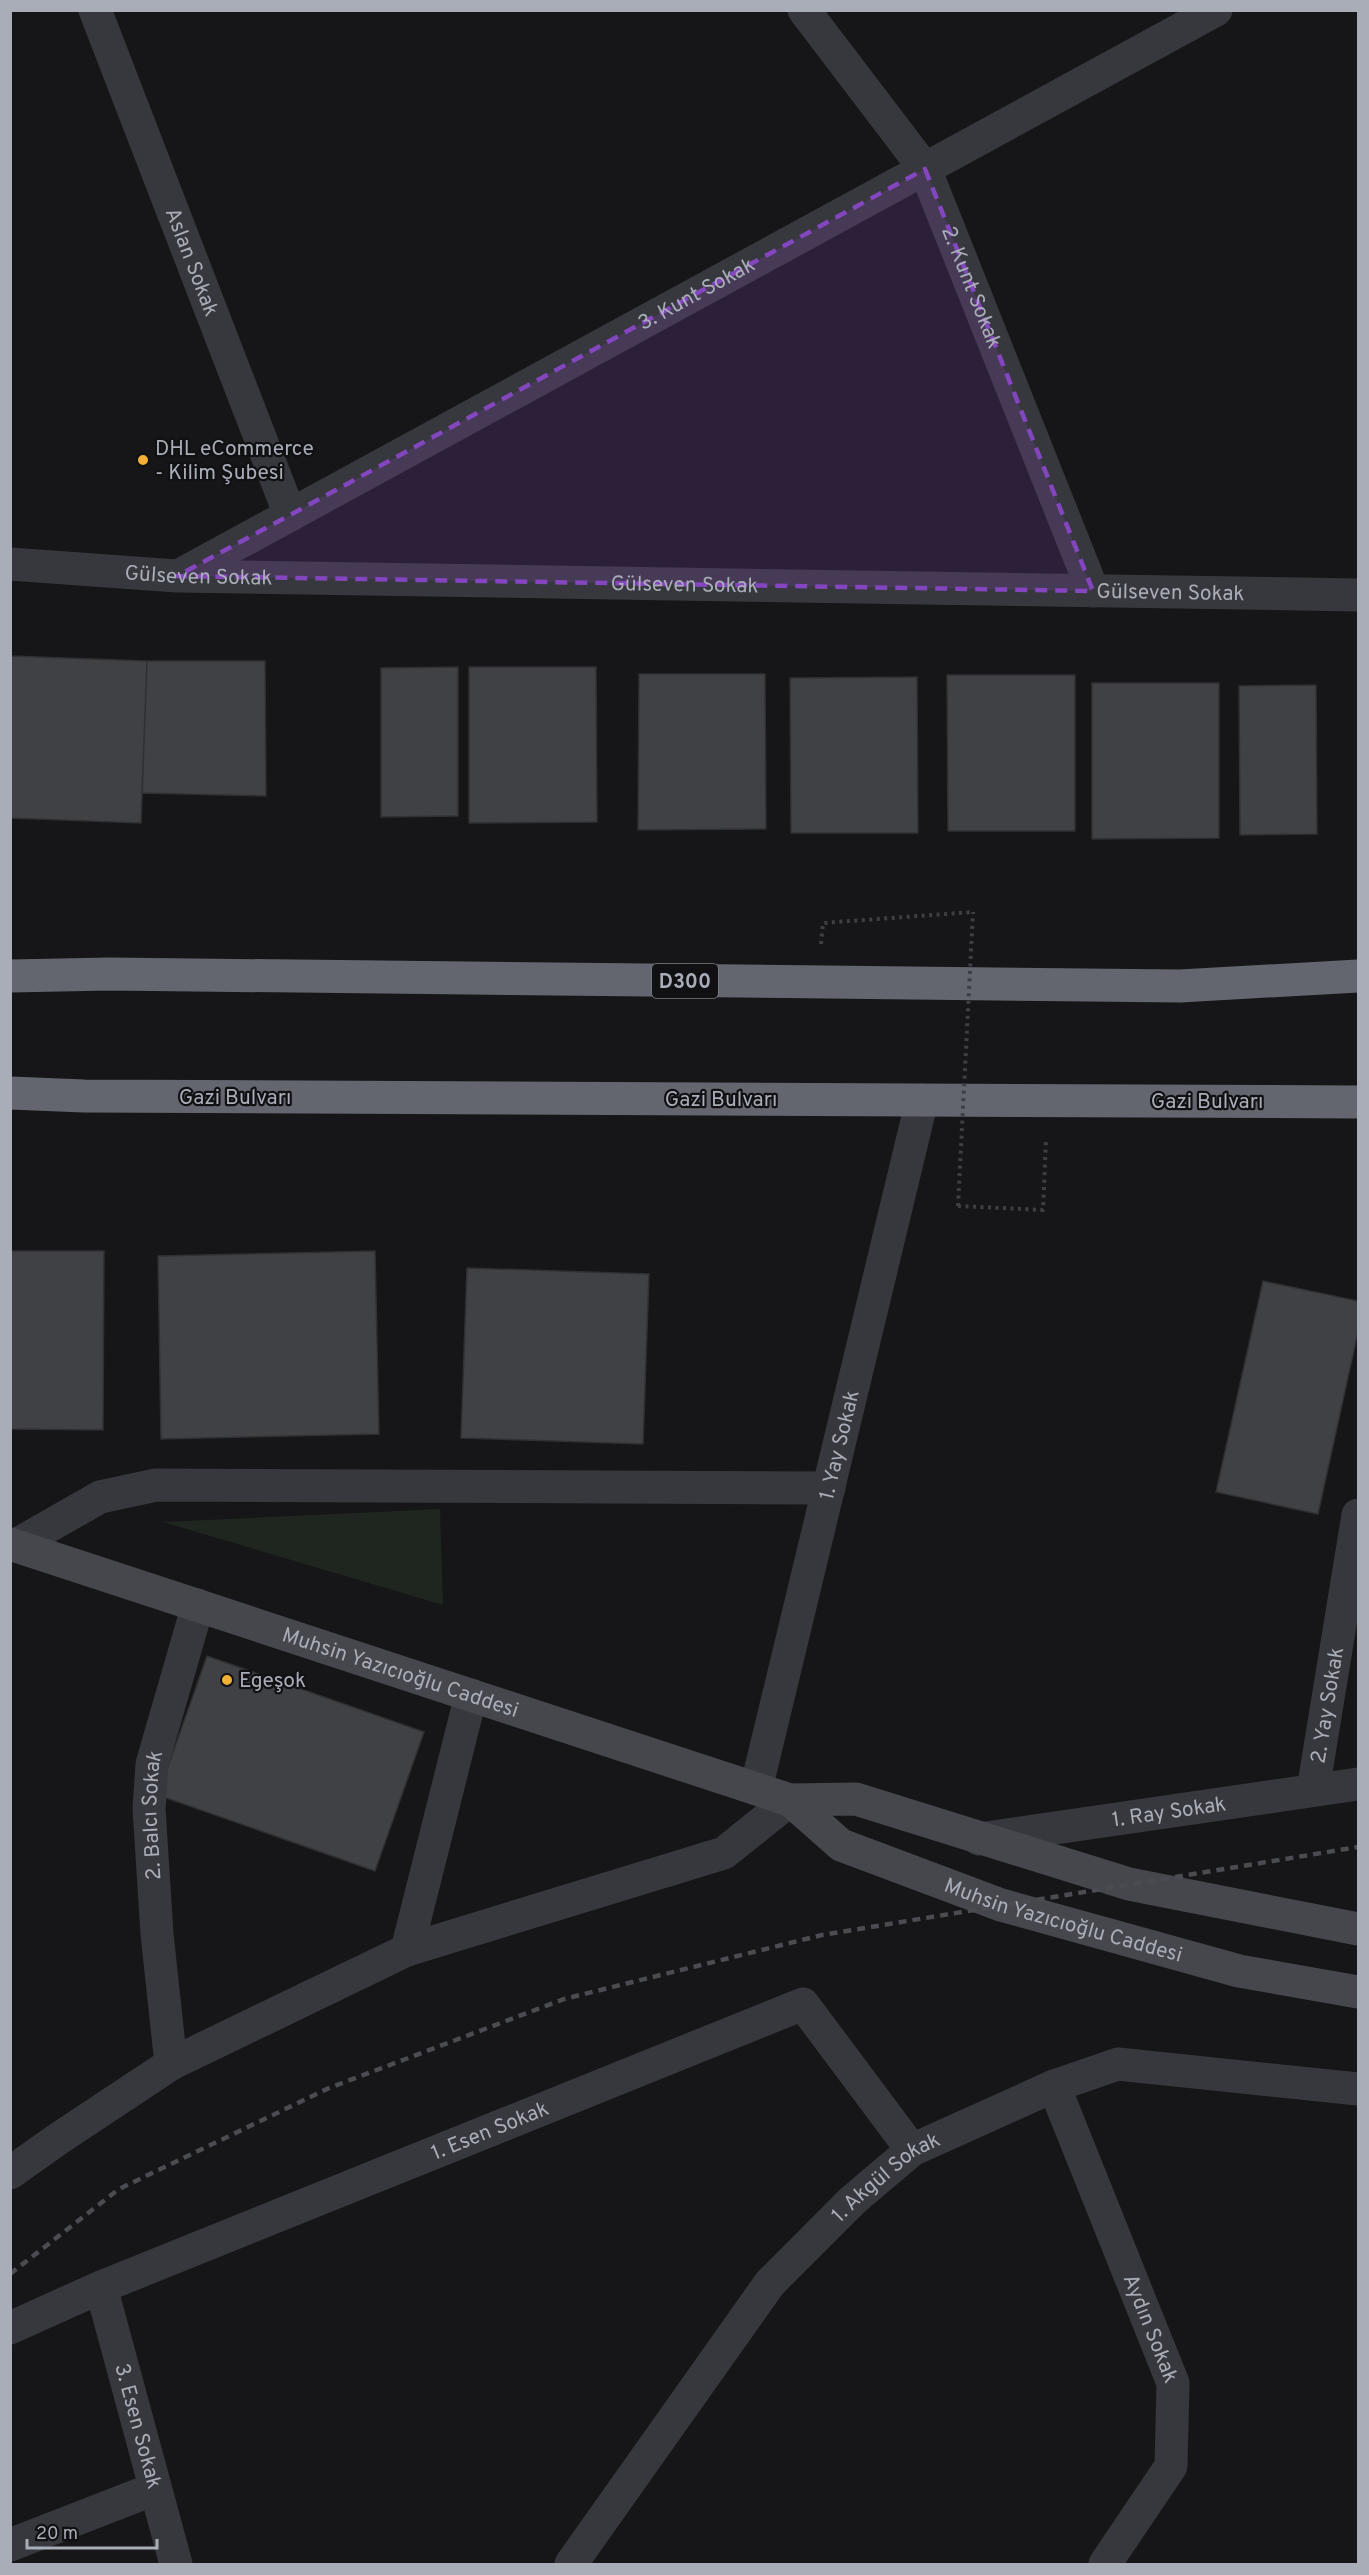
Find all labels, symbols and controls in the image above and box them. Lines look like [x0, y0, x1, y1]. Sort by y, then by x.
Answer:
street label: Aslan Sokak [158, 204, 224, 321]
street label: 2. Kunt Sokak [934, 223, 1007, 353]
street label: 3. Kunt Sokak [634, 252, 760, 338]
place label: DHL eCommerce - Kilim Şubesi [155, 436, 314, 487]
marker: DHL eCommerce - Kilim Şubesi [136, 453, 150, 467]
street label: Gülseven Sokak [124, 560, 273, 593]
street label: Gülseven Sokak [610, 571, 759, 600]
street label: Gülseven Sokak [1096, 579, 1245, 608]
road number: D300 [652, 964, 718, 998]
street label: Gazi Bulvarı [179, 1085, 291, 1112]
street label: Gazi Bulvarı [665, 1087, 777, 1114]
street label: Gazi Bulvarı [1151, 1089, 1263, 1116]
street label: 1. Yay Sokak [814, 1387, 867, 1503]
street label: Muhsin Yazıcıoğlu Caddesi [278, 1622, 522, 1725]
street label: 2. Yay Sokak [1306, 1645, 1351, 1766]
place label: Egeşok [239, 1668, 306, 1695]
marker: Egeşok [220, 1673, 234, 1687]
street label: 2. Balcı Sokak [137, 1747, 170, 1881]
street label: 1. Ray Sokak [1110, 1791, 1228, 1835]
street label: Muhsin Yazıcıoğlu Caddesi [940, 1873, 1185, 1970]
street label: 1. Esen Sokak [428, 2096, 553, 2167]
street label: 1. Akgül Sokak [826, 2127, 945, 2229]
street label: Aydın Sokak [1116, 2270, 1184, 2387]
street label: 3. Esen Sokak [107, 2361, 167, 2492]
scale bar [27, 2512, 158, 2550]
text: 20 m [36, 2523, 78, 2546]

